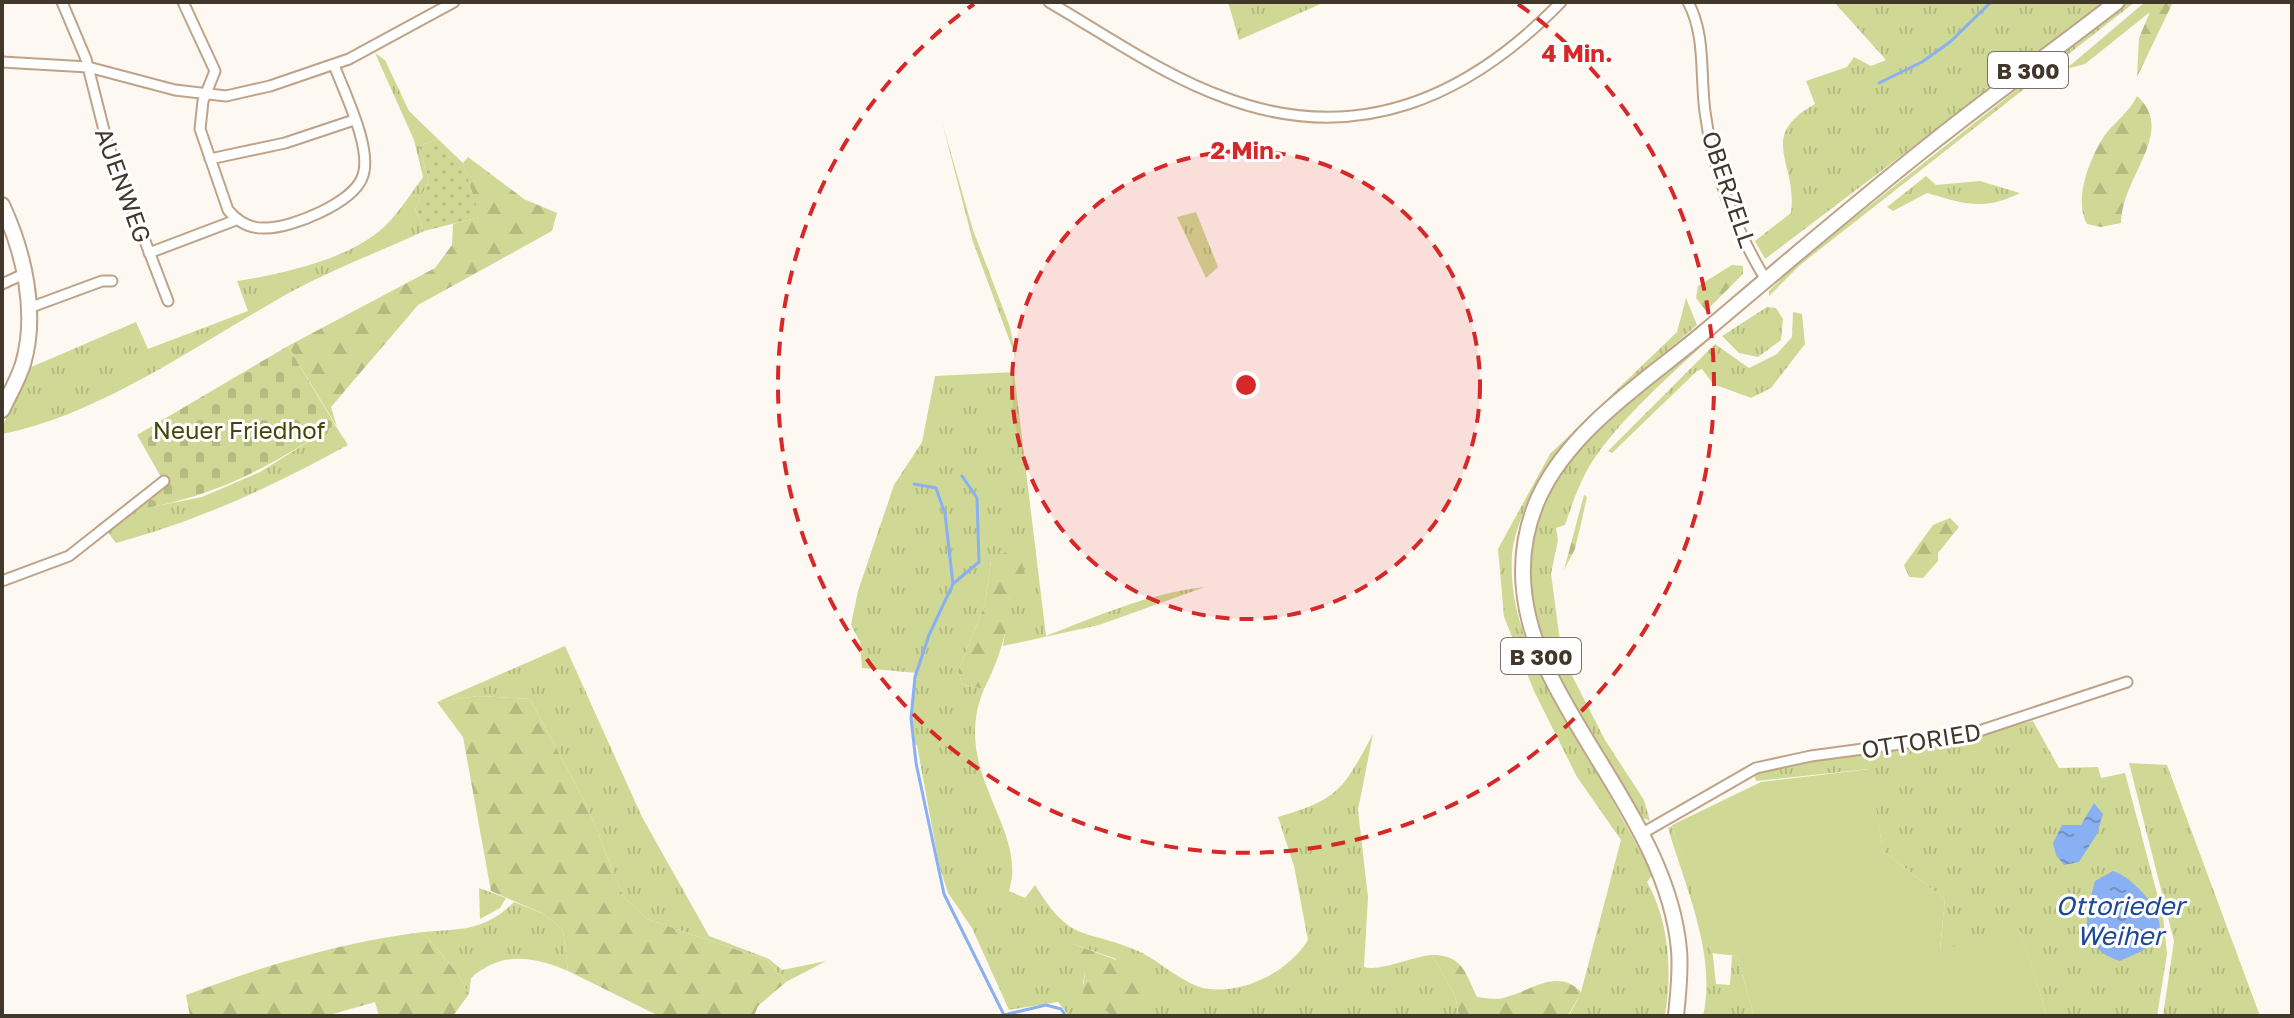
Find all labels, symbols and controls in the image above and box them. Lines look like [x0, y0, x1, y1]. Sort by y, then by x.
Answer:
text: 4 Min. [1541, 38, 1613, 67]
road number: B 300 [1988, 52, 2068, 88]
street label: AUENWEG [90, 124, 158, 246]
street label: OBERZELL [1697, 127, 1764, 251]
text: 2 Min. [1211, 135, 1281, 164]
centre of rings [1232, 371, 1260, 399]
park label: Neuer Friedhof [153, 415, 325, 444]
road number: B 300 [1501, 638, 1581, 674]
street label: OTTORIED [1859, 716, 1983, 764]
water label: Ottorieder Weiher [2056, 890, 2188, 951]

